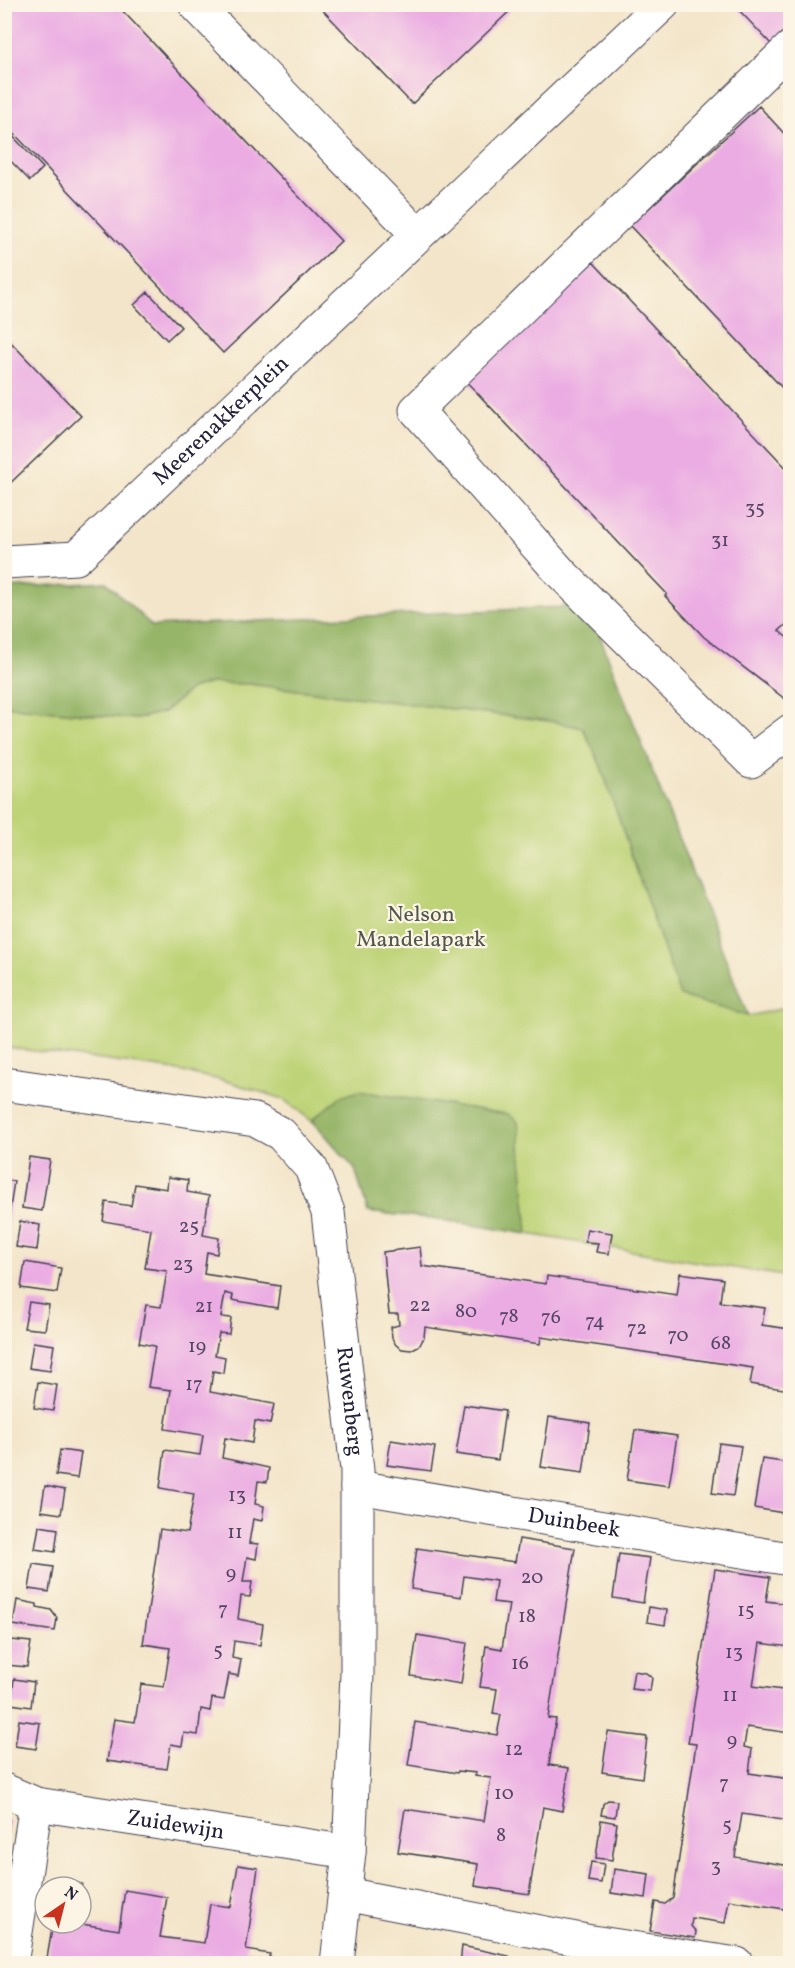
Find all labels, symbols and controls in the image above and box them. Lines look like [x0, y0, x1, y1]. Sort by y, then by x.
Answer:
street label: Meerenakkerplein [146, 349, 296, 493]
house number: 35 [745, 495, 765, 523]
house number: 31 [711, 527, 729, 555]
park label: Nelson Mandelapark [356, 900, 486, 956]
house number: 25 [179, 1213, 199, 1241]
house number: 23 [173, 1251, 193, 1279]
house number: 22 [409, 1292, 431, 1320]
house number: 21 [195, 1293, 213, 1321]
house number: 80 [455, 1298, 477, 1326]
house number: 78 [499, 1303, 519, 1331]
house number: 76 [541, 1304, 561, 1332]
house number: 74 [585, 1308, 605, 1336]
house number: 72 [627, 1315, 647, 1343]
house number: 70 [668, 1322, 688, 1350]
house number: 68 [711, 1330, 731, 1358]
house number: 19 [188, 1333, 206, 1361]
street label: Ruwenberg [328, 1345, 371, 1458]
house number: 17 [185, 1371, 203, 1399]
house number: 13 [228, 1482, 246, 1510]
street label: Duinbeek [526, 1500, 623, 1546]
house number: 11 [227, 1519, 243, 1547]
house number: 9 [226, 1560, 236, 1588]
house number: 20 [521, 1564, 543, 1592]
house number: 7 [218, 1596, 228, 1624]
house number: 15 [737, 1597, 755, 1625]
house number: 18 [518, 1603, 536, 1631]
house number: 5 [213, 1637, 223, 1665]
house number: 13 [725, 1639, 743, 1667]
house number: 16 [511, 1650, 529, 1678]
house number: 11 [722, 1682, 738, 1710]
house number: 9 [727, 1727, 737, 1755]
house number: 12 [505, 1736, 523, 1764]
house number: 7 [719, 1770, 729, 1798]
house number: 10 [494, 1780, 514, 1808]
street label: Zuidewijn [124, 1803, 226, 1848]
house number: 5 [722, 1812, 732, 1840]
house number: 8 [496, 1822, 506, 1850]
house number: 3 [711, 1853, 721, 1881]
north arrow [33, 1875, 93, 1935]
text: N [59, 1882, 82, 1907]

